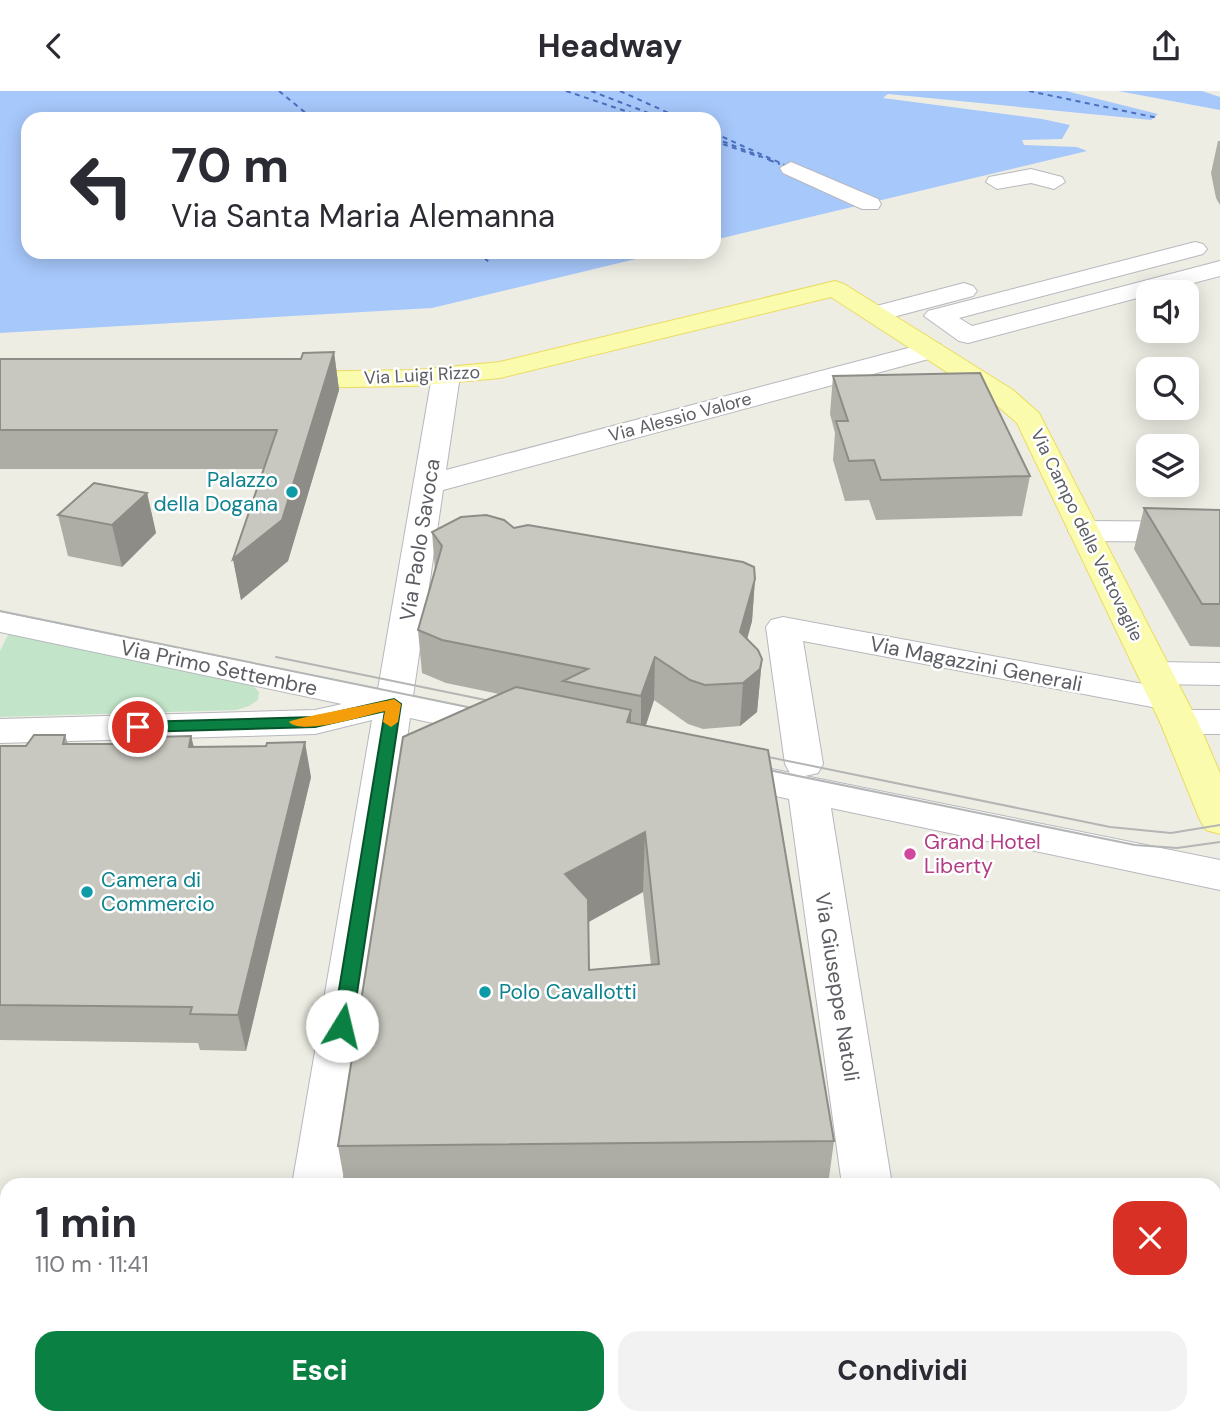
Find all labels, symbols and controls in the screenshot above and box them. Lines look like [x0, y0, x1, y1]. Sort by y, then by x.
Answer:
text: Headway [538, 25, 682, 67]
icon: back [35, 27, 73, 65]
icon: share [1147, 27, 1185, 65]
text: 70 m [171, 133, 289, 197]
icon: left [56, 140, 147, 231]
text: Via Santa Maria Alemanna [171, 195, 555, 237]
map controls [1136, 280, 1199, 497]
button: sound [1136, 280, 1199, 343]
button: search [1136, 357, 1199, 420]
street label: Via Luigi Rizzo [363, 360, 481, 390]
street label: Via Alessio Valore [606, 386, 754, 448]
street label: Via Campo delle Vettovaglie [1025, 425, 1149, 645]
button: layers [1136, 434, 1199, 497]
street label: Via Paolo Savoca [393, 457, 447, 623]
place label: Palazzo della Dogana [153, 466, 278, 518]
marker: Palazzo della Dogana [284, 484, 300, 500]
street label: Via Magazzini Generali [867, 630, 1085, 698]
street label: Via Primo Settembre [118, 633, 320, 703]
pin [108, 697, 168, 757]
icon: arrive [119, 708, 157, 746]
place label: Grand Hotel Liberty [924, 828, 1041, 880]
marker: Grand Hotel Liberty [902, 846, 918, 862]
place label: Camera di Commercio [101, 866, 215, 918]
marker: Camera di Commercio [79, 884, 95, 900]
street label: Via Giuseppe Natoli [808, 890, 866, 1084]
place label: Polo Cavallotti [499, 978, 637, 1006]
marker: Polo Cavallotti [477, 984, 493, 1000]
position arrow [305, 989, 379, 1063]
text: 1 min [35, 1195, 137, 1250]
button: close [1113, 1201, 1187, 1275]
text: 110 m · 11:41 [35, 1249, 149, 1279]
button: Esci [35, 1331, 604, 1411]
button: Condividi [618, 1331, 1187, 1411]

